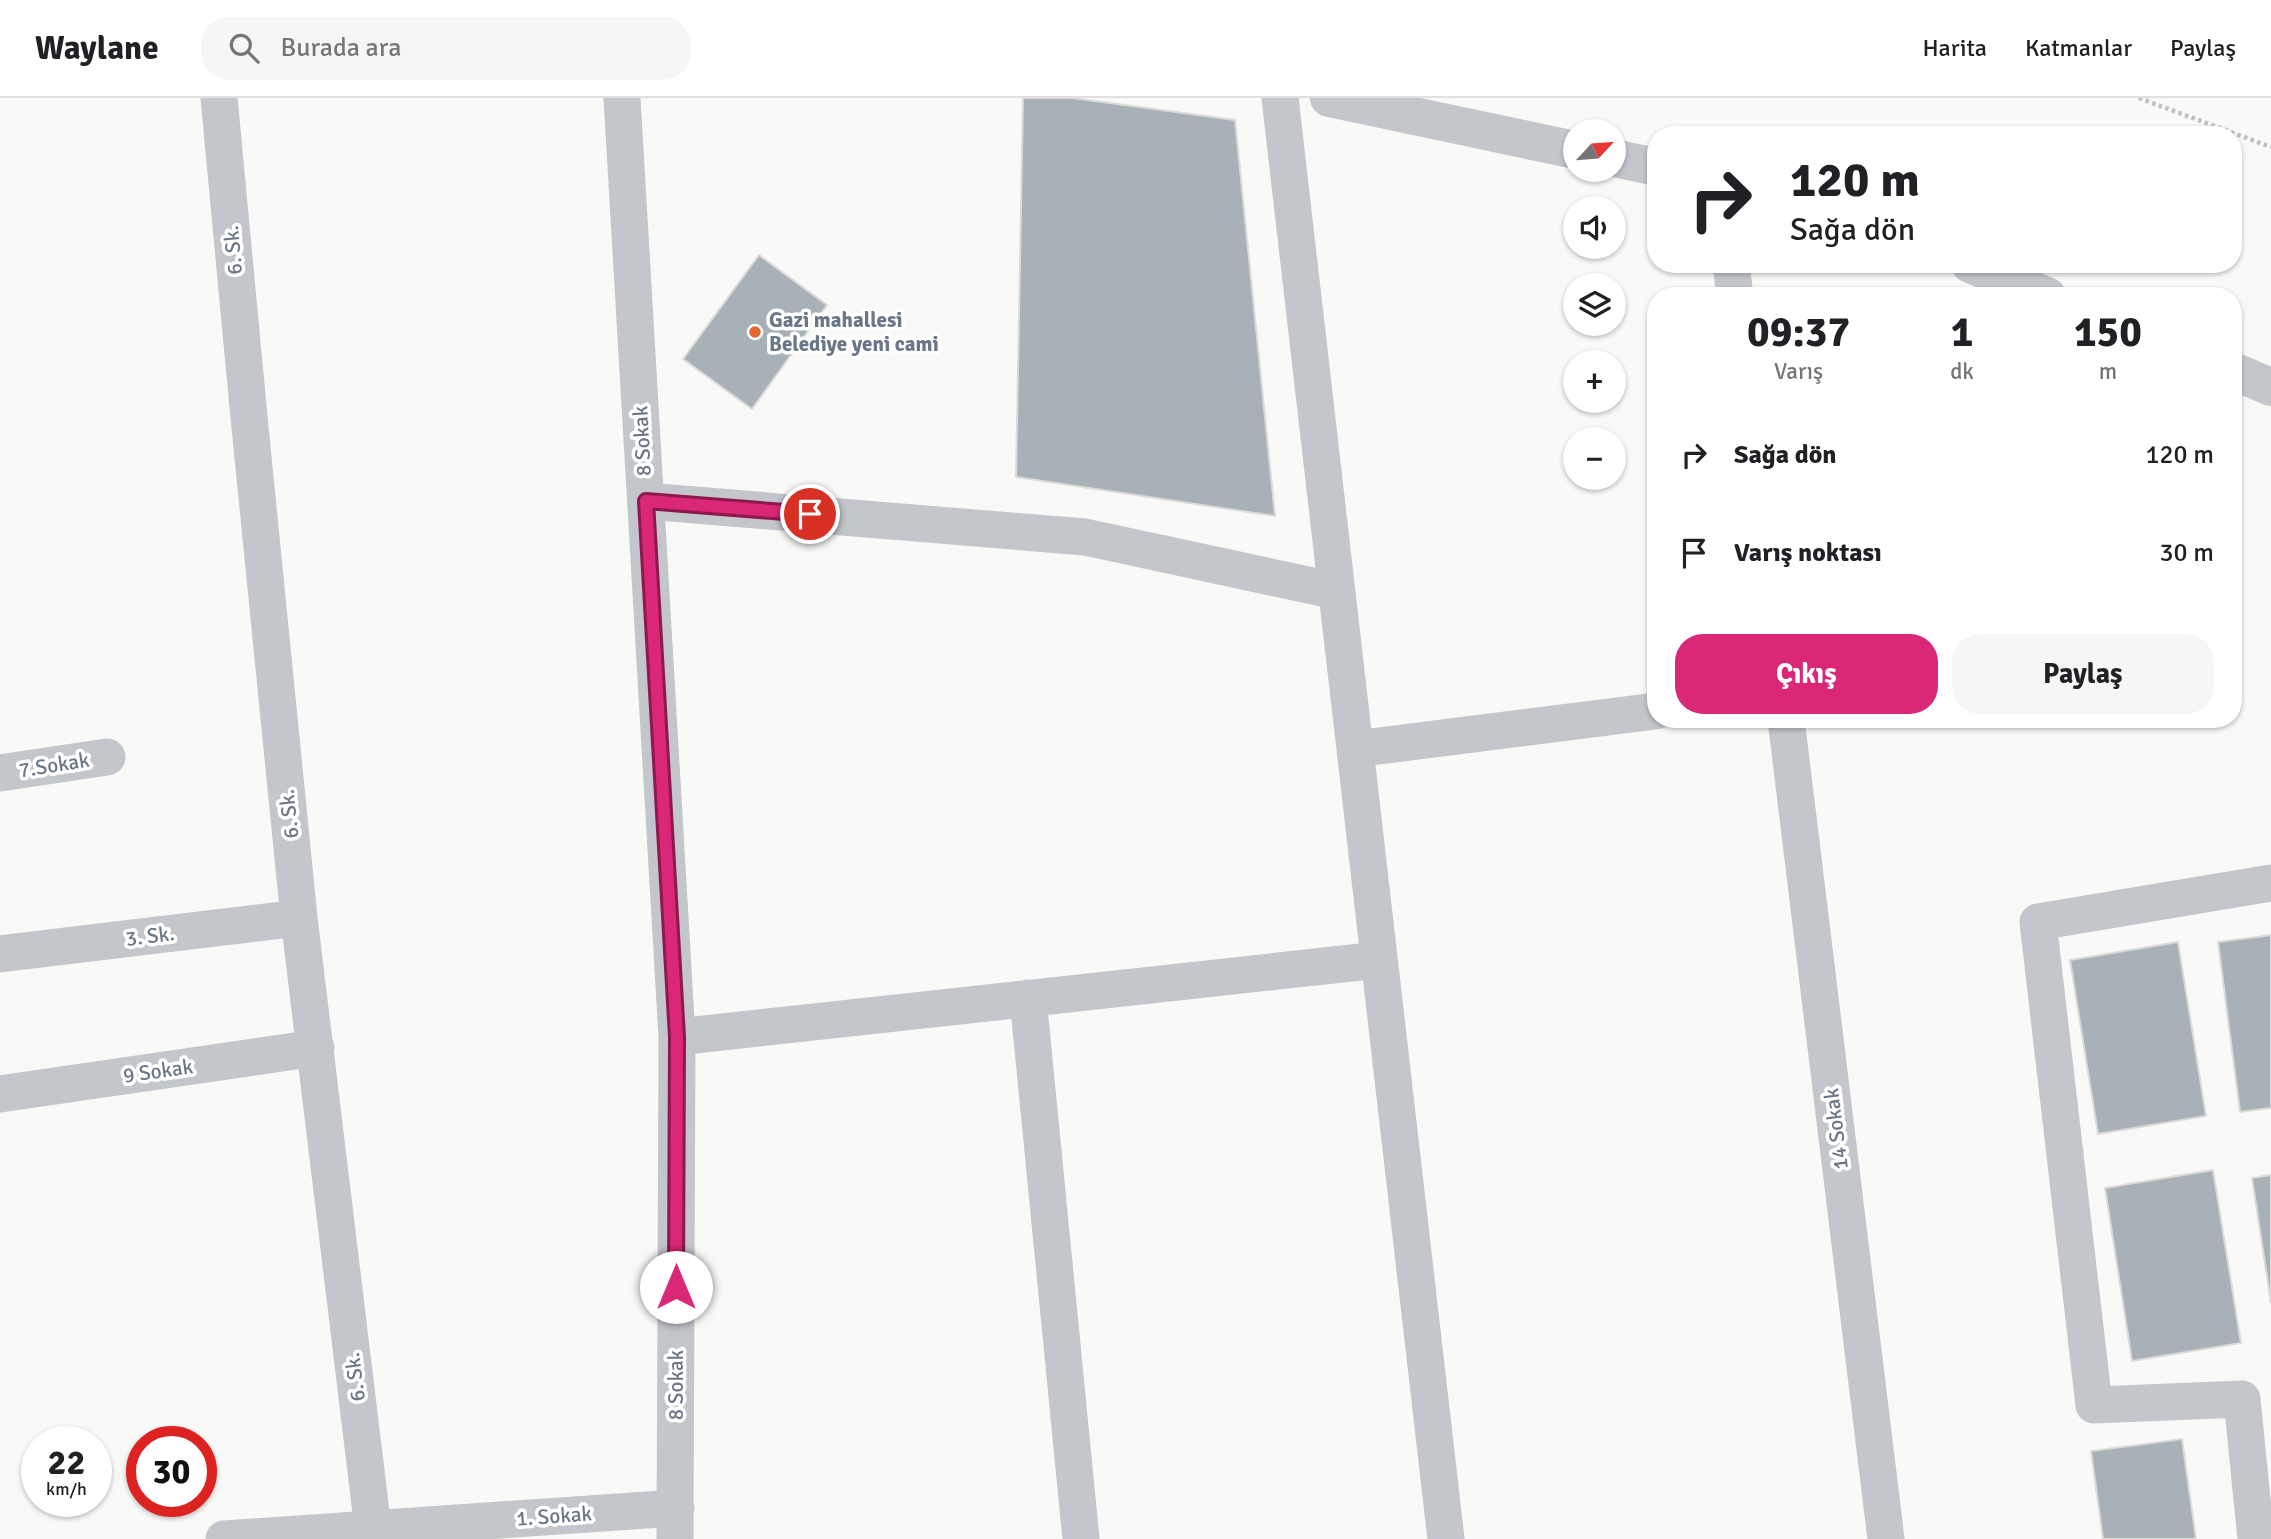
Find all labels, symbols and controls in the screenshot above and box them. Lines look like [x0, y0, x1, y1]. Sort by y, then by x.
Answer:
search box [201, 17, 691, 80]
text: Waylane [35, 28, 159, 69]
icon: search [225, 29, 263, 67]
text: Burada ara [281, 32, 401, 64]
text: Harita [1922, 33, 1987, 63]
text: Katmanlar [2025, 33, 2132, 63]
text: Paylaş [2170, 33, 2236, 63]
north arrow [1563, 119, 1626, 182]
map controls [1563, 119, 1626, 490]
text: 120 m [1790, 150, 1920, 210]
icon: right [1675, 154, 1766, 245]
button: sound [1563, 196, 1626, 259]
text: Sağa dön [1790, 210, 1915, 249]
street label: 6. Sk. [218, 224, 248, 276]
button: layers [1563, 273, 1626, 336]
place label: Gazi mahallesi Belediye yeni cami [769, 307, 939, 357]
text: 09:37 [1747, 307, 1850, 358]
text: 1 [1951, 307, 1973, 358]
text: 150 [2074, 307, 2142, 358]
marker: Gazi mahallesi Belediye yeni cami [747, 324, 763, 340]
button: + [1563, 350, 1626, 413]
text: Varış [1774, 357, 1823, 386]
text: dk [1950, 357, 1974, 386]
text: m [2099, 357, 2117, 386]
street label: 8 Sokak [627, 405, 657, 477]
button: − [1563, 427, 1626, 490]
icon: right [1675, 436, 1713, 474]
text: Sağa dön [1734, 439, 1837, 471]
text: 120 m [2145, 439, 2214, 471]
pin [780, 484, 840, 544]
icon: arrive [791, 495, 829, 533]
icon: arrive [1675, 534, 1713, 572]
text: Varış noktası [1734, 537, 1882, 569]
text: 30 m [2159, 537, 2214, 569]
button: Çıkış [1675, 634, 1938, 714]
button: Paylaş [1952, 634, 2214, 714]
street label: 7.Sokak [17, 747, 92, 783]
street label: 6. Sk. [273, 788, 305, 840]
street label: 3. Sk. [124, 920, 176, 952]
street label: 9 Sokak [121, 1053, 195, 1089]
street label: 14 Sokak [1818, 1086, 1854, 1171]
position arrow [639, 1250, 713, 1324]
street label: 8 Sokak [663, 1349, 689, 1420]
street label: 6. Sk. [339, 1351, 371, 1403]
speed limit sign: 30 [126, 1426, 217, 1517]
text: 22 [48, 1441, 85, 1484]
text: km/h [46, 1478, 87, 1500]
street label: 1. Sokak [515, 1500, 593, 1532]

